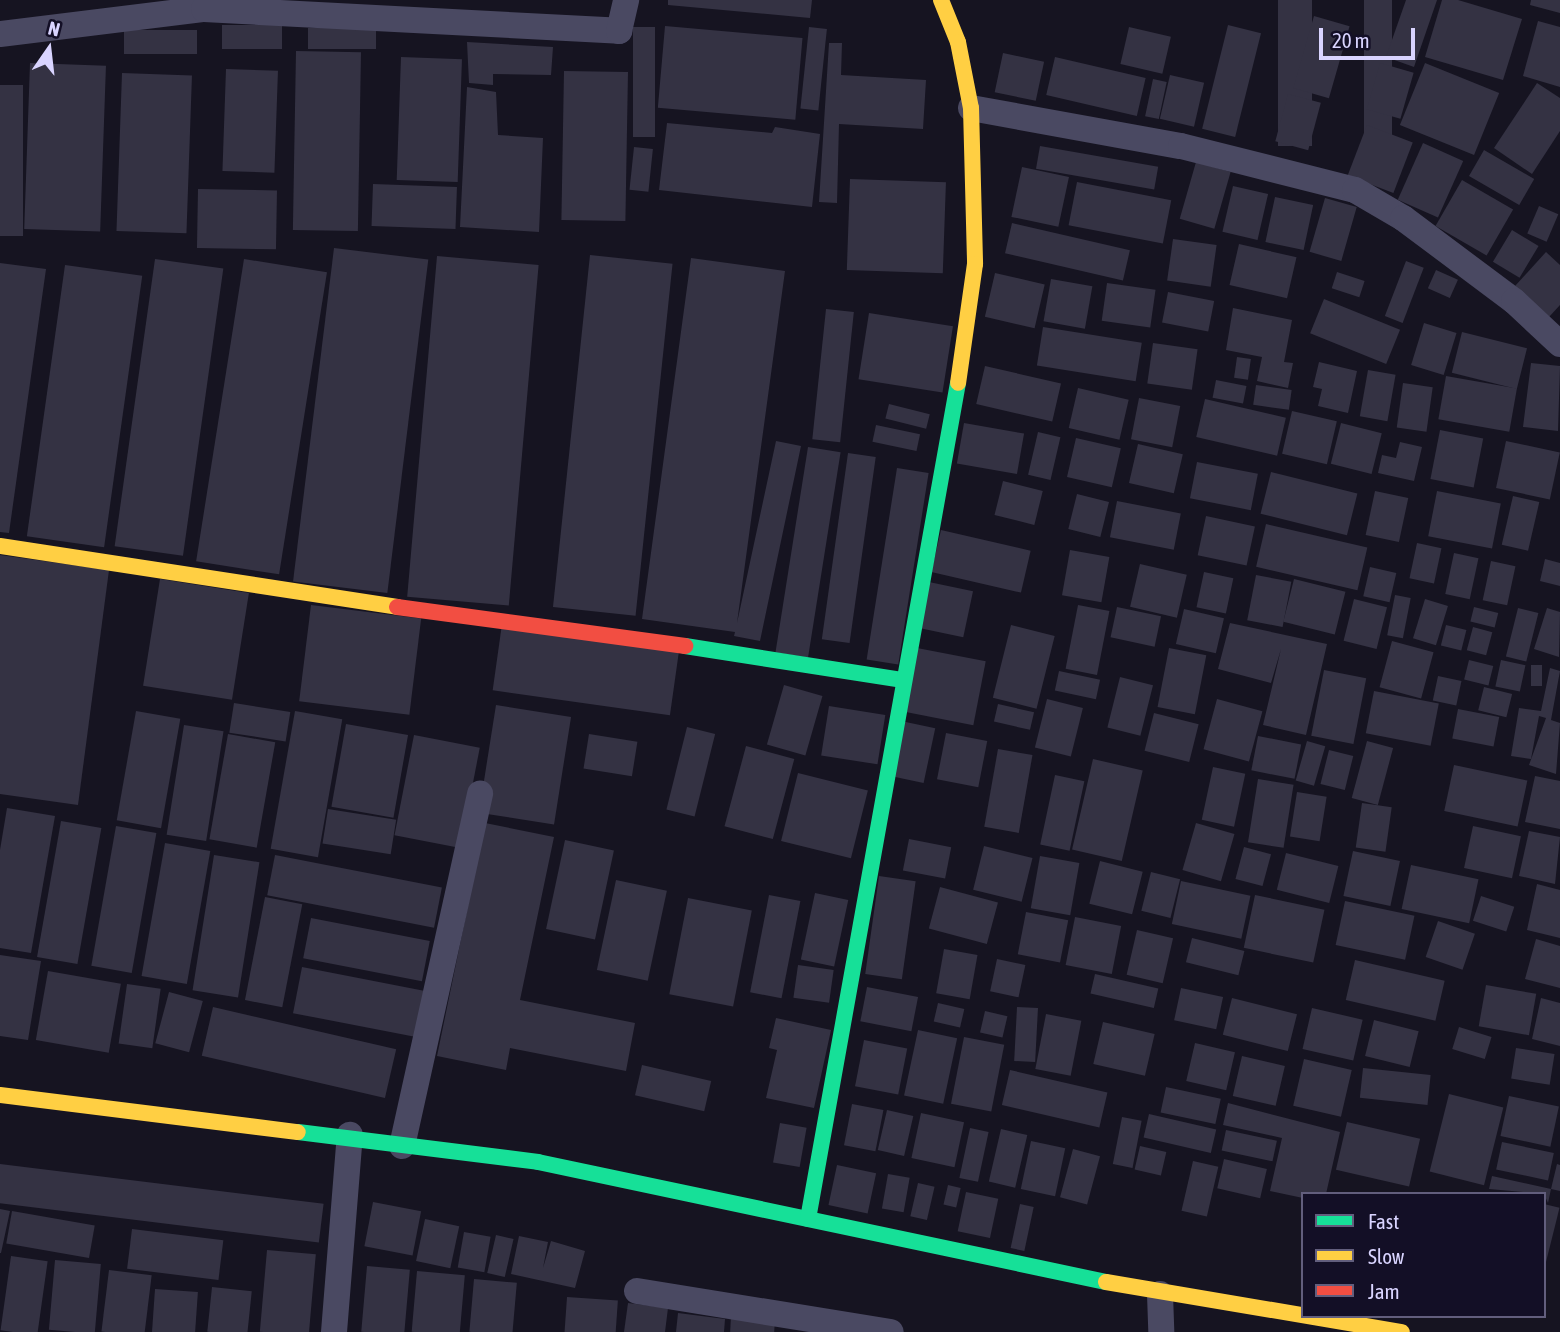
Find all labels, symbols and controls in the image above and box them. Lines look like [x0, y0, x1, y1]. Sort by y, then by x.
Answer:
north arrow [14, 14, 84, 84]
scale bar [1322, 14, 1418, 58]
text: N [46, 17, 62, 41]
text: 20 m [1332, 28, 1370, 52]
legend [1301, 1192, 1546, 1318]
text: Fast [1368, 1209, 1399, 1233]
text: Slow [1368, 1244, 1404, 1268]
text: Jam [1368, 1279, 1400, 1303]

